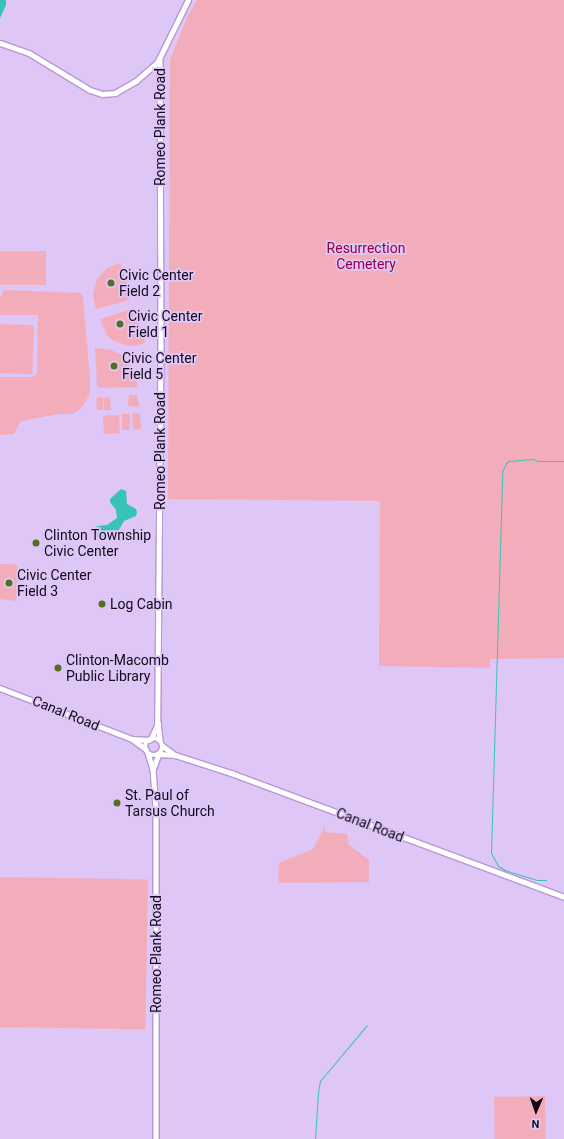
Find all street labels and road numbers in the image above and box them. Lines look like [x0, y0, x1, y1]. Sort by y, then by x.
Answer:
street label: Romeo Plank Road [152, 68, 168, 186]
street label: Romeo Plank Road [152, 392, 168, 510]
street label: Canal Road [30, 692, 102, 734]
street label: Canal Road [334, 804, 406, 846]
street label: Romeo Plank Road [148, 895, 164, 1013]

